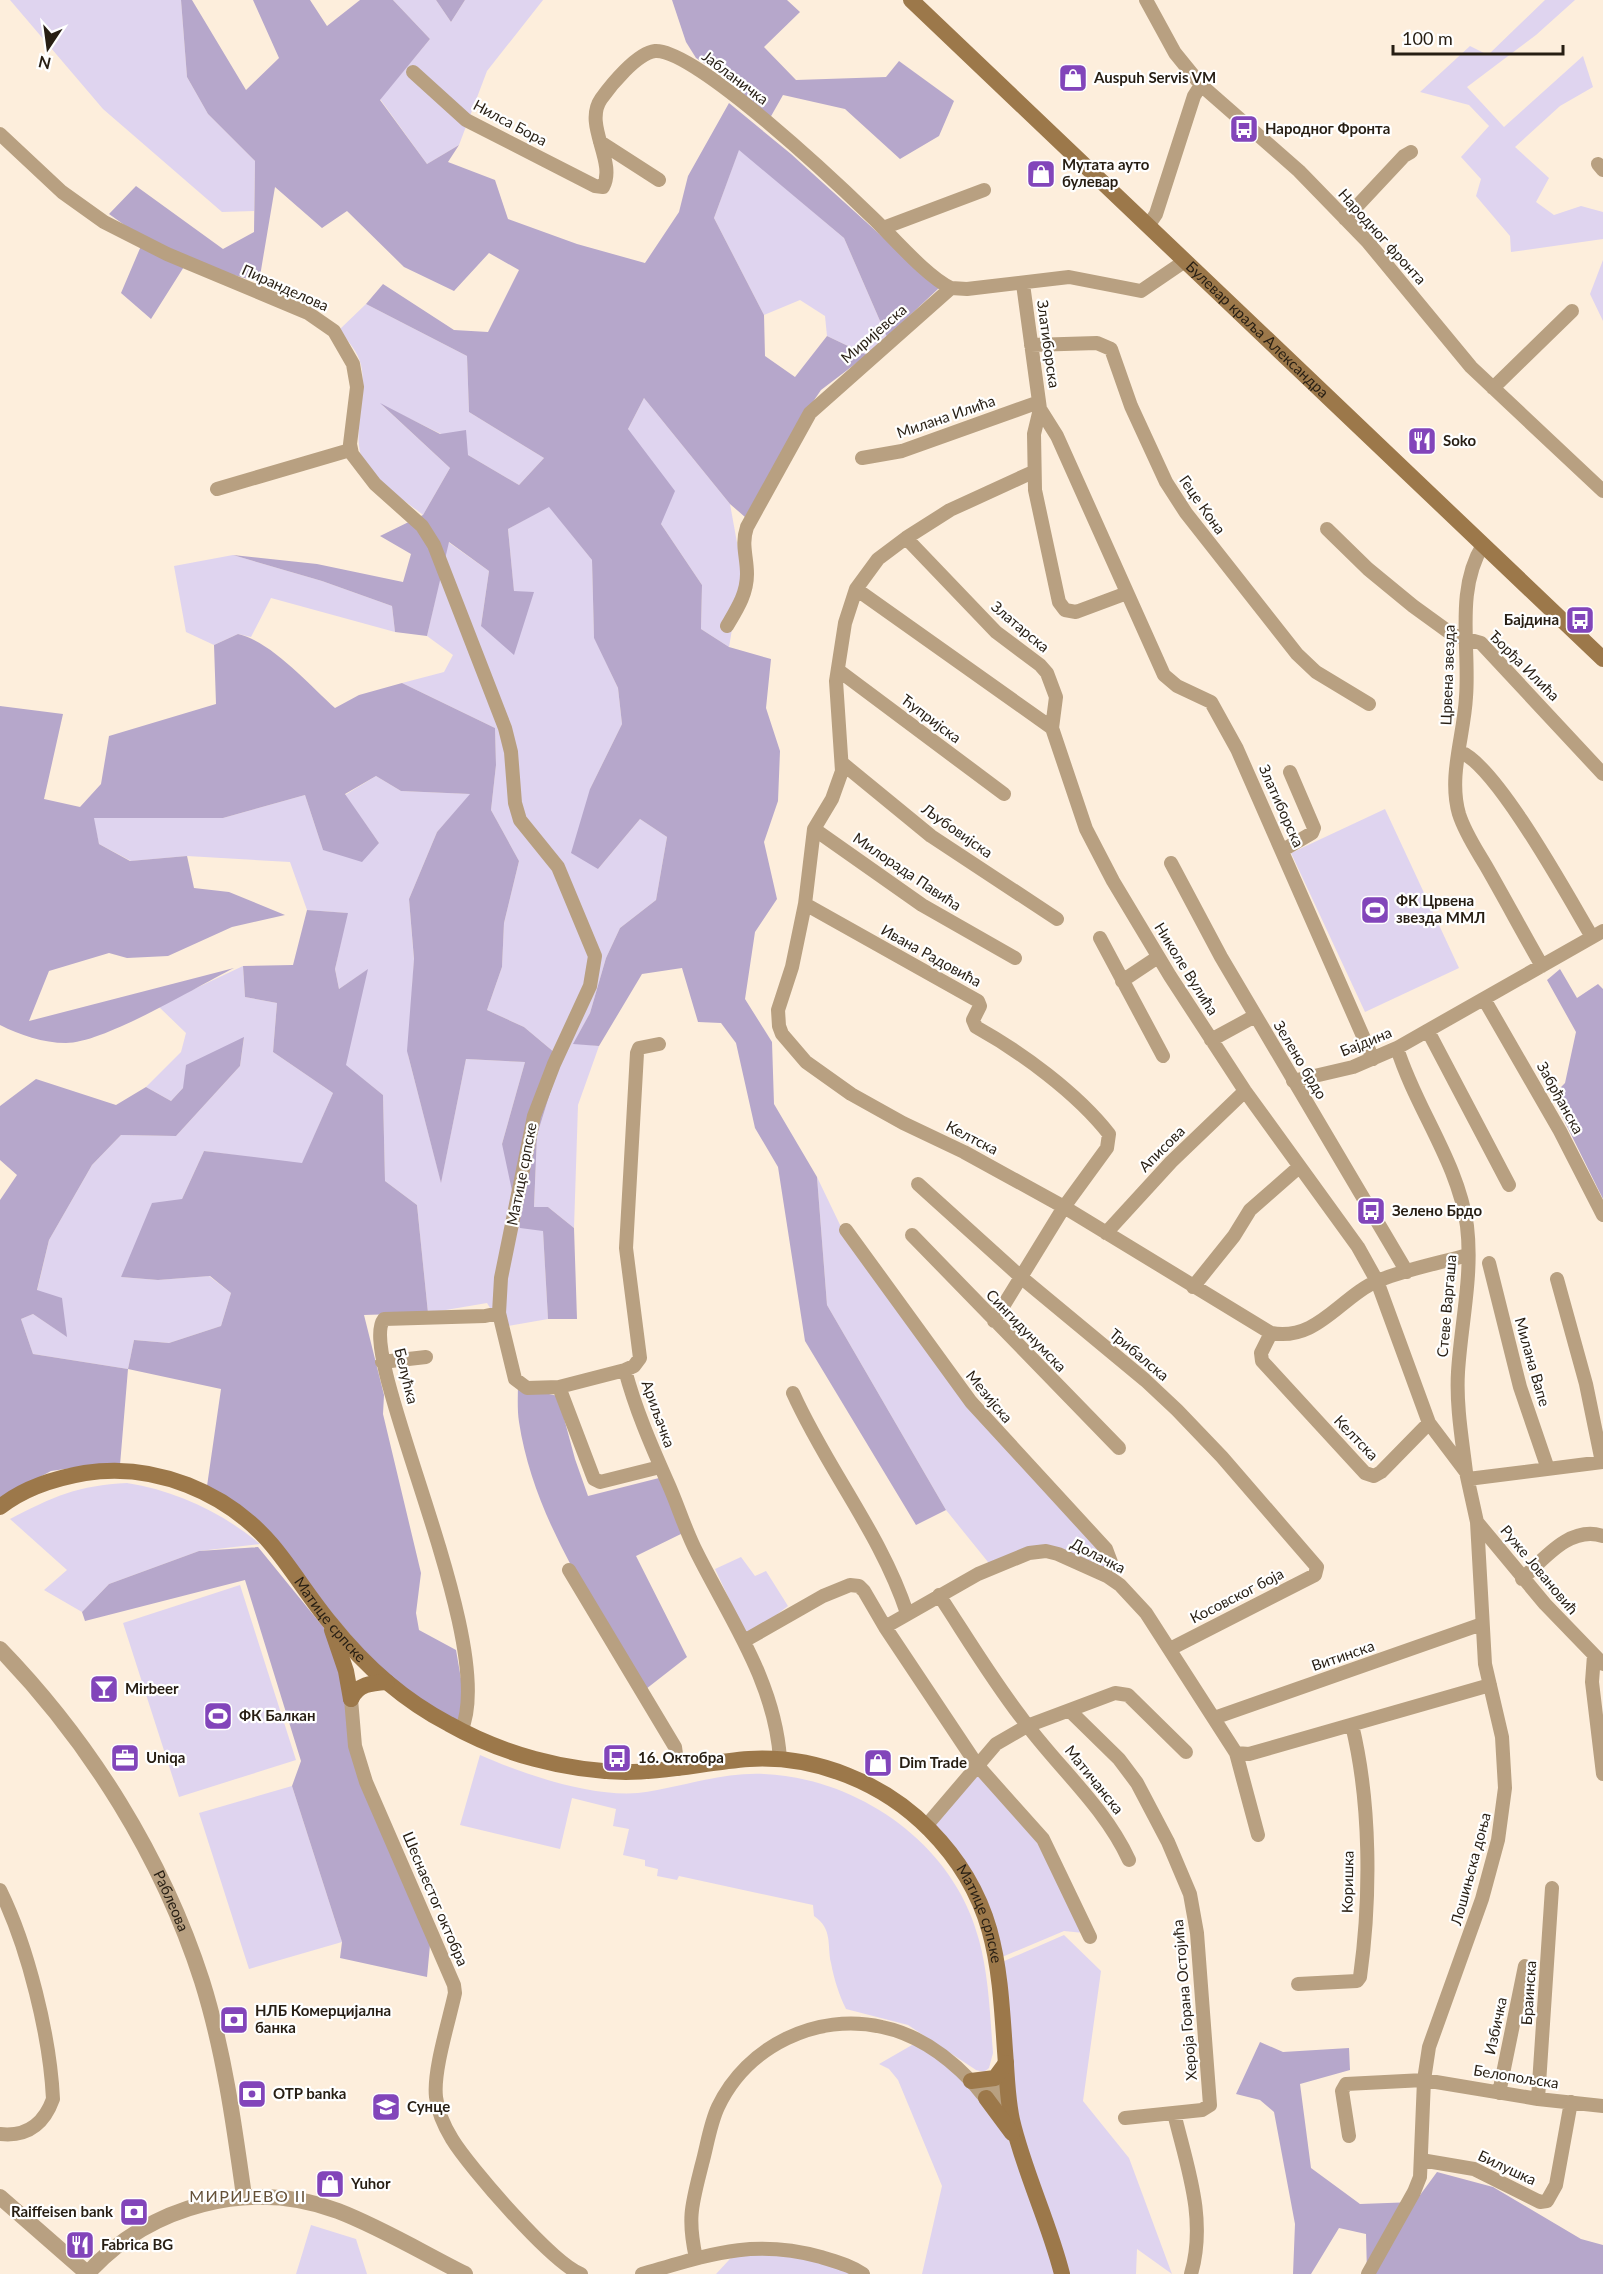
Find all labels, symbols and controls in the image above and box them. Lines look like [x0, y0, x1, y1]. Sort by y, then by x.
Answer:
north arrow [18, 18, 78, 78]
scale bar [1393, 18, 1562, 56]
text: 100 m [1402, 27, 1453, 49]
street label: Јабланичка [699, 46, 772, 108]
text: N [36, 52, 53, 74]
shop icon: Auspuh Servis VM [1057, 62, 1089, 94]
place label: Auspuh Servis VM [1093, 68, 1216, 86]
street label: Нилса Бора [471, 95, 550, 149]
bus stop icon: Народног Фронта [1228, 113, 1260, 145]
place label: Народног Фронта [1265, 119, 1390, 137]
place label: Мутата ауто булевар [1062, 155, 1150, 190]
shop icon: Мутата ауто булевар [1025, 158, 1057, 190]
street label: Народног фронта [1335, 185, 1430, 288]
street label: Булевар краља Александра [1183, 257, 1333, 401]
street label: Пиранделова [239, 260, 332, 314]
street label: Златиборска [1034, 299, 1064, 389]
street label: Миријевска [837, 300, 910, 367]
street label: Милана Илића [894, 391, 997, 441]
restaurant icon: Soko [1406, 425, 1438, 457]
place label: Soko [1443, 431, 1476, 449]
street label: Геце Кона [1176, 471, 1230, 537]
street label: Златарска [988, 597, 1053, 656]
bus stop icon: Бајдина [1564, 604, 1596, 636]
place label: Бајдина [1504, 610, 1559, 628]
street label: Црвена звезда [1436, 624, 1458, 726]
street label: Ђорђа Илића [1486, 626, 1564, 704]
street label: Ћупријска [898, 690, 965, 746]
street label: Златиборска [1256, 761, 1308, 850]
street label: Љубовијска [918, 799, 996, 861]
street label: Милорада Павића [850, 828, 965, 914]
place label: ФК Црвена звезда ММЛ [1396, 891, 1485, 926]
sports icon: ФК Црвена звезда ММЛ [1359, 894, 1391, 926]
street label: Николе Вулића [1151, 919, 1223, 1018]
street label: Ивана Радовића [878, 920, 985, 990]
street label: Зелено брдо [1270, 1017, 1331, 1102]
street label: Бајдина [1337, 1023, 1394, 1060]
street label: Забрђанска [1534, 1058, 1588, 1137]
street label: Келтска [943, 1116, 1001, 1158]
street label: Матице српске [502, 1121, 540, 1227]
street label: Аписова [1135, 1122, 1188, 1175]
bus stop icon: Зелено Брдо [1355, 1195, 1387, 1227]
place label: Зелено Брдо [1392, 1201, 1482, 1219]
street label: Стеве Варгаша [1433, 1254, 1459, 1358]
street label: Сингидунумска [983, 1285, 1071, 1375]
street label: Милана Вапе [1512, 1315, 1554, 1408]
street label: Трибалска [1106, 1324, 1173, 1384]
street label: Белућка [391, 1346, 423, 1406]
street label: Мезијска [963, 1366, 1017, 1426]
street label: Ариљачка [638, 1378, 679, 1450]
street label: Келтска [1331, 1411, 1383, 1464]
street label: Руже Јовановић [1497, 1521, 1582, 1618]
street label: Долачка [1068, 1534, 1129, 1576]
street label: Косовског боја [1187, 1564, 1286, 1626]
street label: Матице српске [291, 1573, 370, 1666]
street label: Витинска [1309, 1636, 1376, 1674]
bar icon: Mirbeer [88, 1673, 120, 1705]
place label: Mirbeer [125, 1679, 179, 1697]
sports icon: ФК Балкан [202, 1700, 234, 1732]
place label: ФК Балкан [239, 1706, 315, 1724]
street label: Матичанска [1062, 1741, 1128, 1817]
office icon: Uniqa [109, 1742, 141, 1774]
bus stop icon: 16. Октобра [601, 1742, 633, 1774]
shop icon: Dim Trade [862, 1747, 894, 1779]
place label: Uniqa [146, 1748, 185, 1766]
place label: 16. Октобра [638, 1748, 724, 1766]
place label: Dim Trade [899, 1753, 967, 1771]
street label: Лошињска доња [1446, 1810, 1494, 1928]
street label: Шеснаестог октобра [399, 1829, 472, 1969]
street label: Коришка [1337, 1851, 1357, 1913]
street label: Матице српске [953, 1861, 1006, 1964]
street label: Раблеова [150, 1867, 193, 1934]
street label: Хероја Горана Остојића [1168, 1919, 1200, 2081]
street label: Браинска [1517, 1960, 1539, 2026]
street label: Избичка [1480, 1995, 1510, 2056]
place label: НЛБ Комерцијална банка [255, 2001, 391, 2036]
bank icon: НЛБ Комерцијална банка [218, 2004, 250, 2036]
street label: Белопољска [1472, 2060, 1560, 2092]
bank icon: OTP banka [236, 2078, 268, 2110]
place label: OTP banka [273, 2084, 346, 2102]
school or university icon: Сунце [370, 2091, 402, 2123]
place label: Сунце [407, 2097, 450, 2115]
street label: Билушка [1476, 2146, 1539, 2188]
shop icon: Yuhor [314, 2168, 346, 2200]
place label: Yuhor [350, 2174, 391, 2192]
district label: МИРИЈЕВО II [189, 2186, 307, 2205]
bank icon: Raiffeisen bank [118, 2196, 150, 2228]
place label: Raiffeisen bank [11, 2202, 114, 2220]
restaurant icon: Fabrica BG [64, 2229, 96, 2261]
place label: Fabrica BG [101, 2235, 173, 2253]

